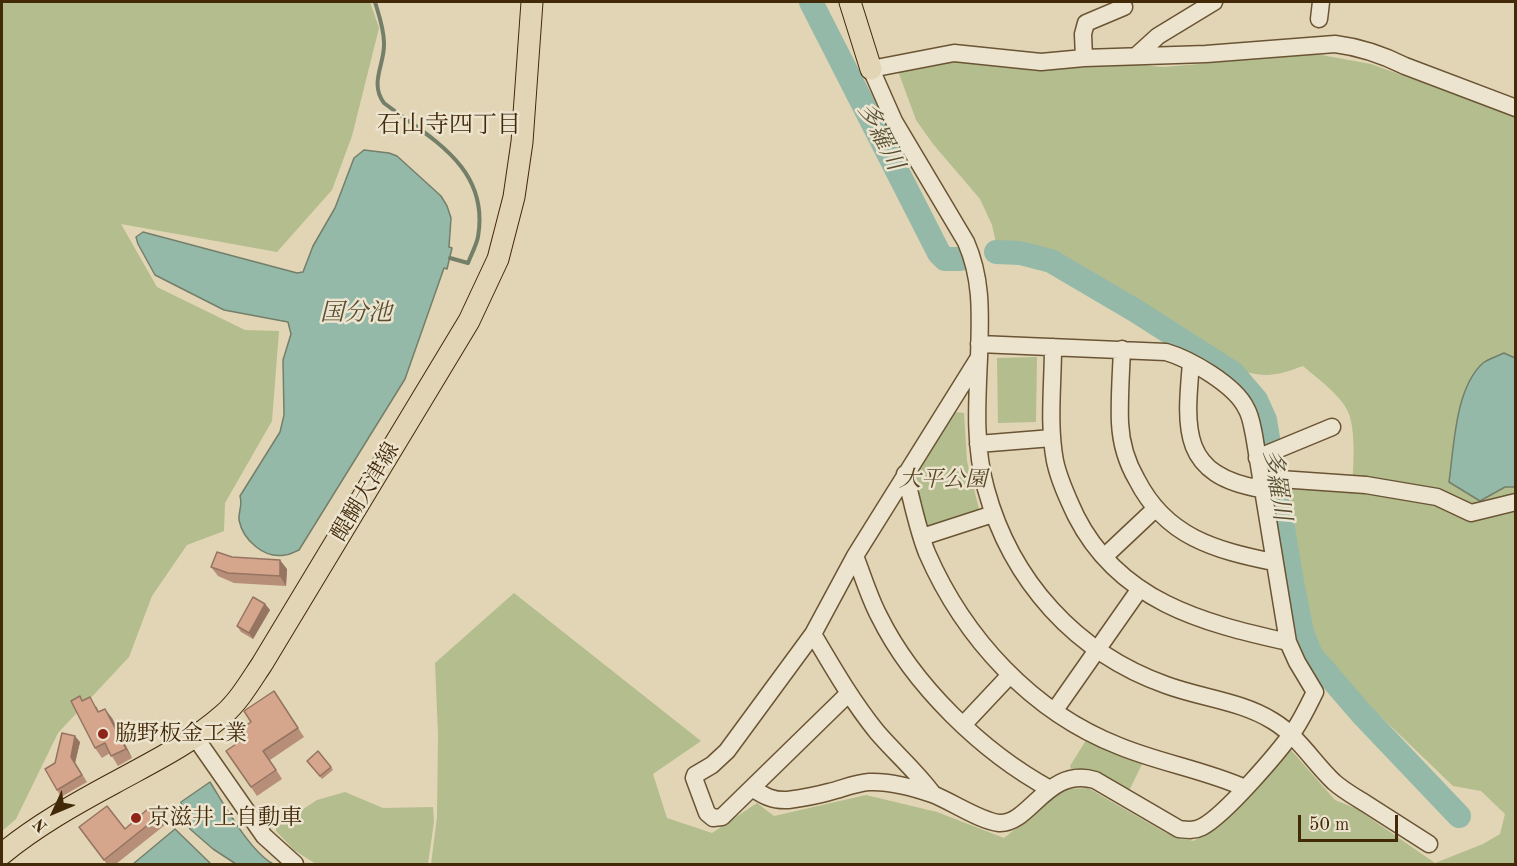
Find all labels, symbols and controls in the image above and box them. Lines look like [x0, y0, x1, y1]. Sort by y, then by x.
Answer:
water label: 多羅川 [851, 98, 909, 176]
district label: 石山寺四丁目 [377, 112, 521, 140]
water label: 国分池 [320, 300, 392, 328]
street label: 醍醐大津線 [326, 438, 406, 546]
water label: 多羅川 [1256, 447, 1296, 523]
park label: 大平公園 [899, 467, 987, 493]
place label: 脇野板金工業 [115, 721, 247, 747]
marker: 脇野板金工業 [96, 727, 110, 741]
north arrow [24, 782, 84, 842]
scale bar [1301, 803, 1402, 841]
place label: 京滋井上自動車 [148, 805, 302, 831]
marker: 京滋井上自動車 [129, 811, 143, 825]
text: N [31, 815, 51, 834]
text: 50 m [1309, 816, 1349, 834]

